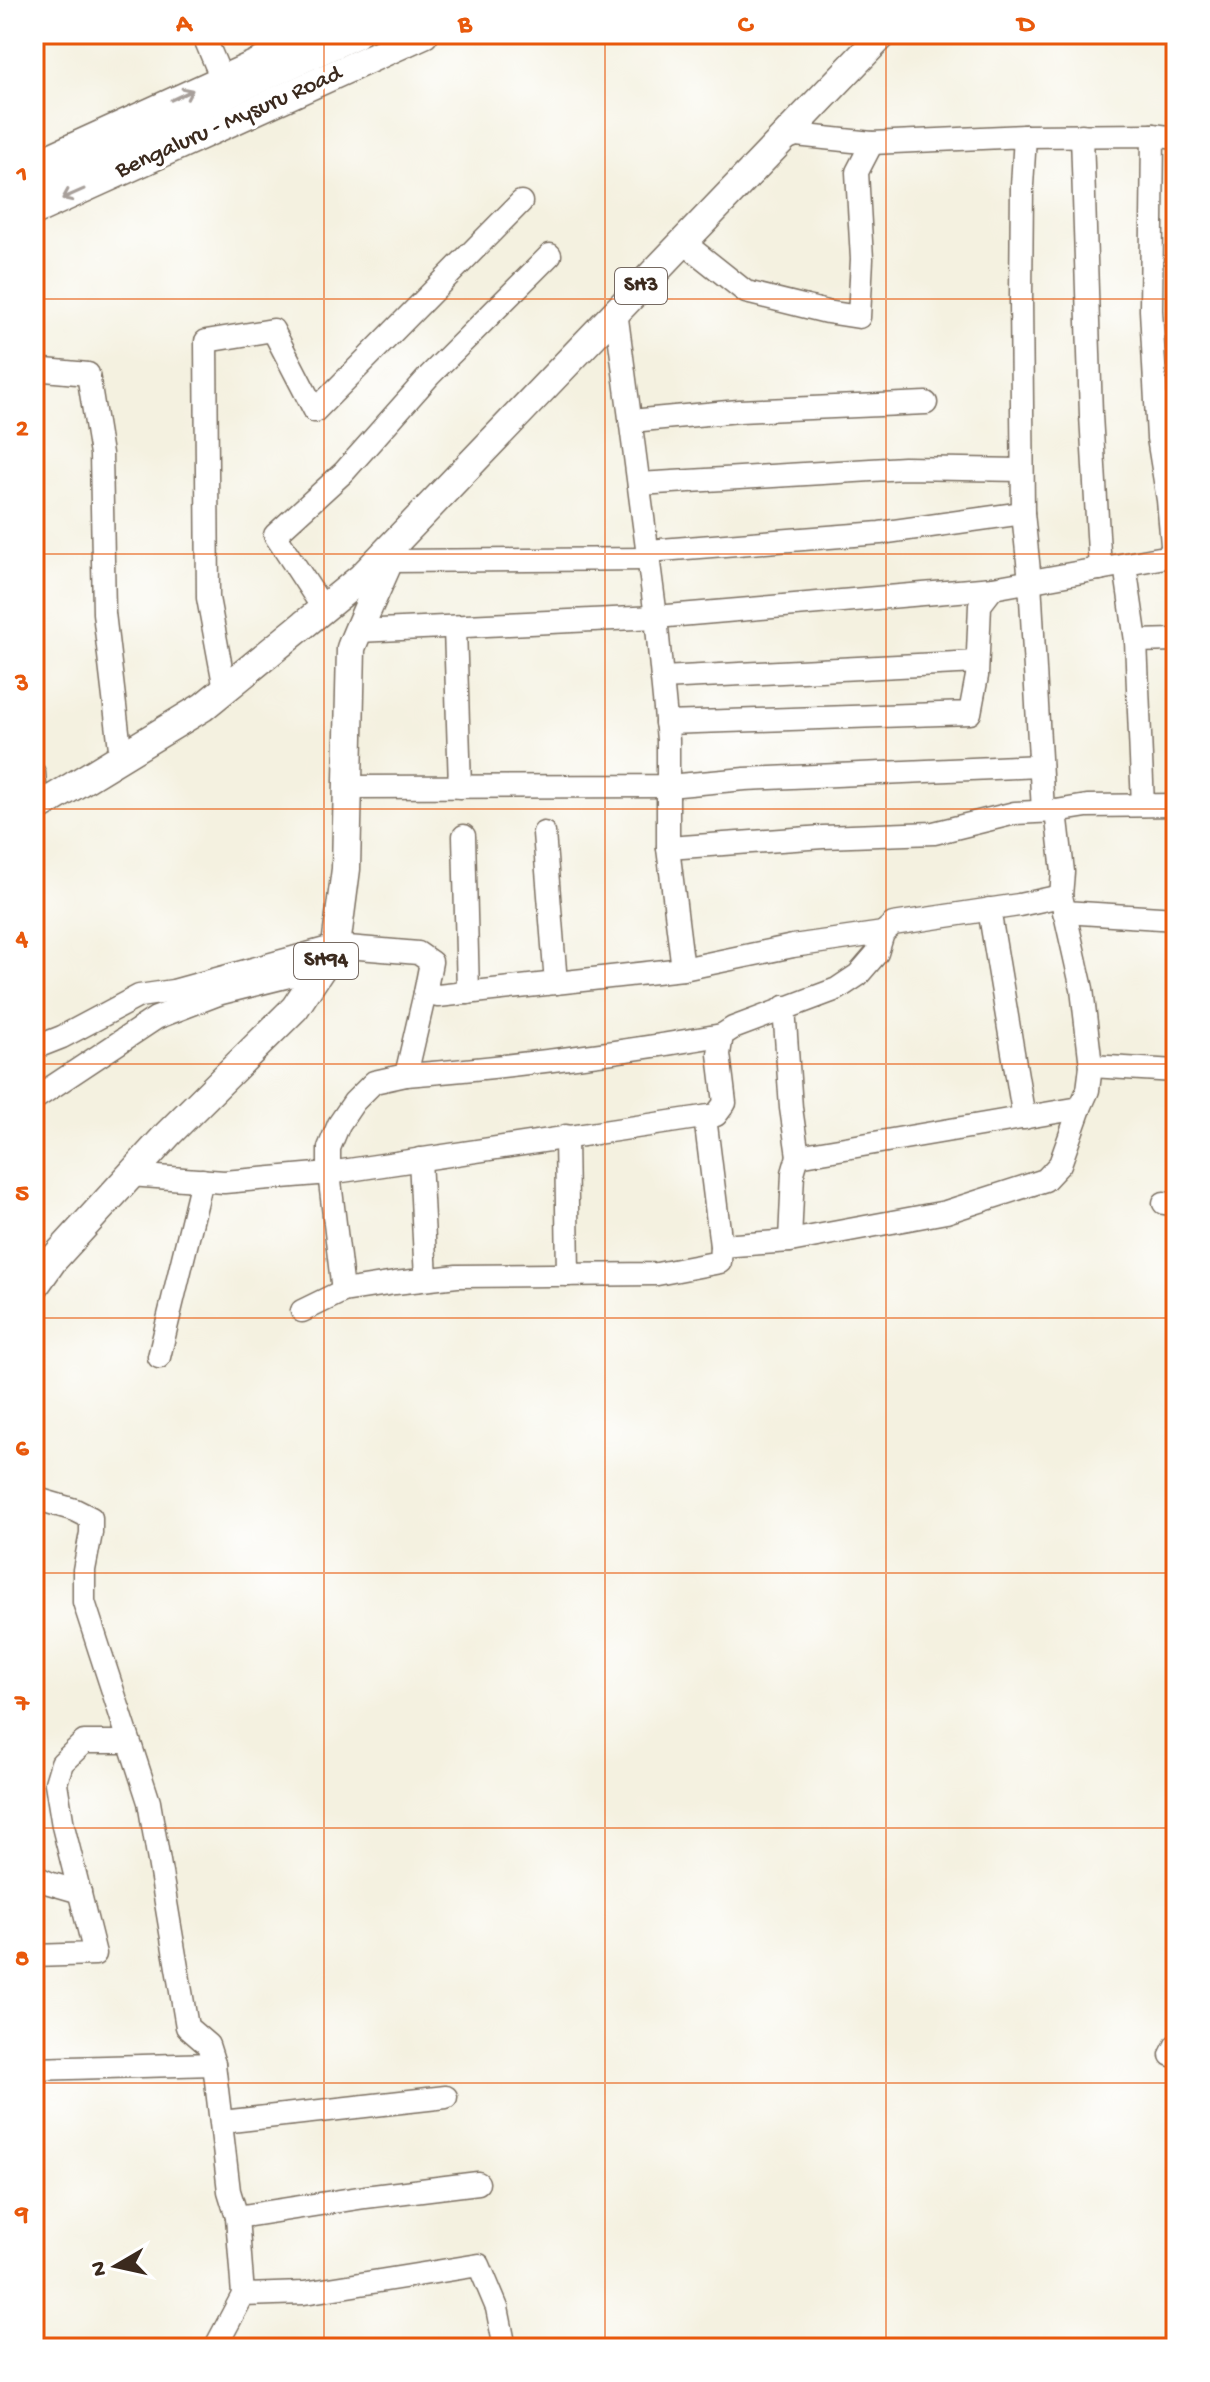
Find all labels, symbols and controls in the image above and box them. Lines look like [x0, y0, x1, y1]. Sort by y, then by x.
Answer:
text: A [175, 11, 193, 42]
text: B [457, 11, 473, 42]
text: C [738, 11, 755, 42]
text: D [1016, 11, 1036, 42]
street label: Bengaluru - Mysuru Road [110, 59, 348, 186]
one-way arrow [169, 87, 193, 102]
text: 1 [16, 161, 27, 192]
one-way arrow [61, 187, 85, 202]
road number: SH3 [615, 268, 667, 304]
text: 2 [16, 415, 29, 446]
text: 3 [14, 670, 29, 701]
text: 4 [15, 925, 29, 956]
road number: SH94 [294, 943, 358, 979]
text: 5 [15, 1180, 29, 1211]
text: 6 [15, 1435, 29, 1466]
text: 7 [13, 1690, 30, 1721]
text: 8 [15, 1945, 29, 1976]
text: 9 [13, 2200, 29, 2231]
north arrow [76, 2226, 156, 2306]
text: N [86, 2259, 114, 2278]

